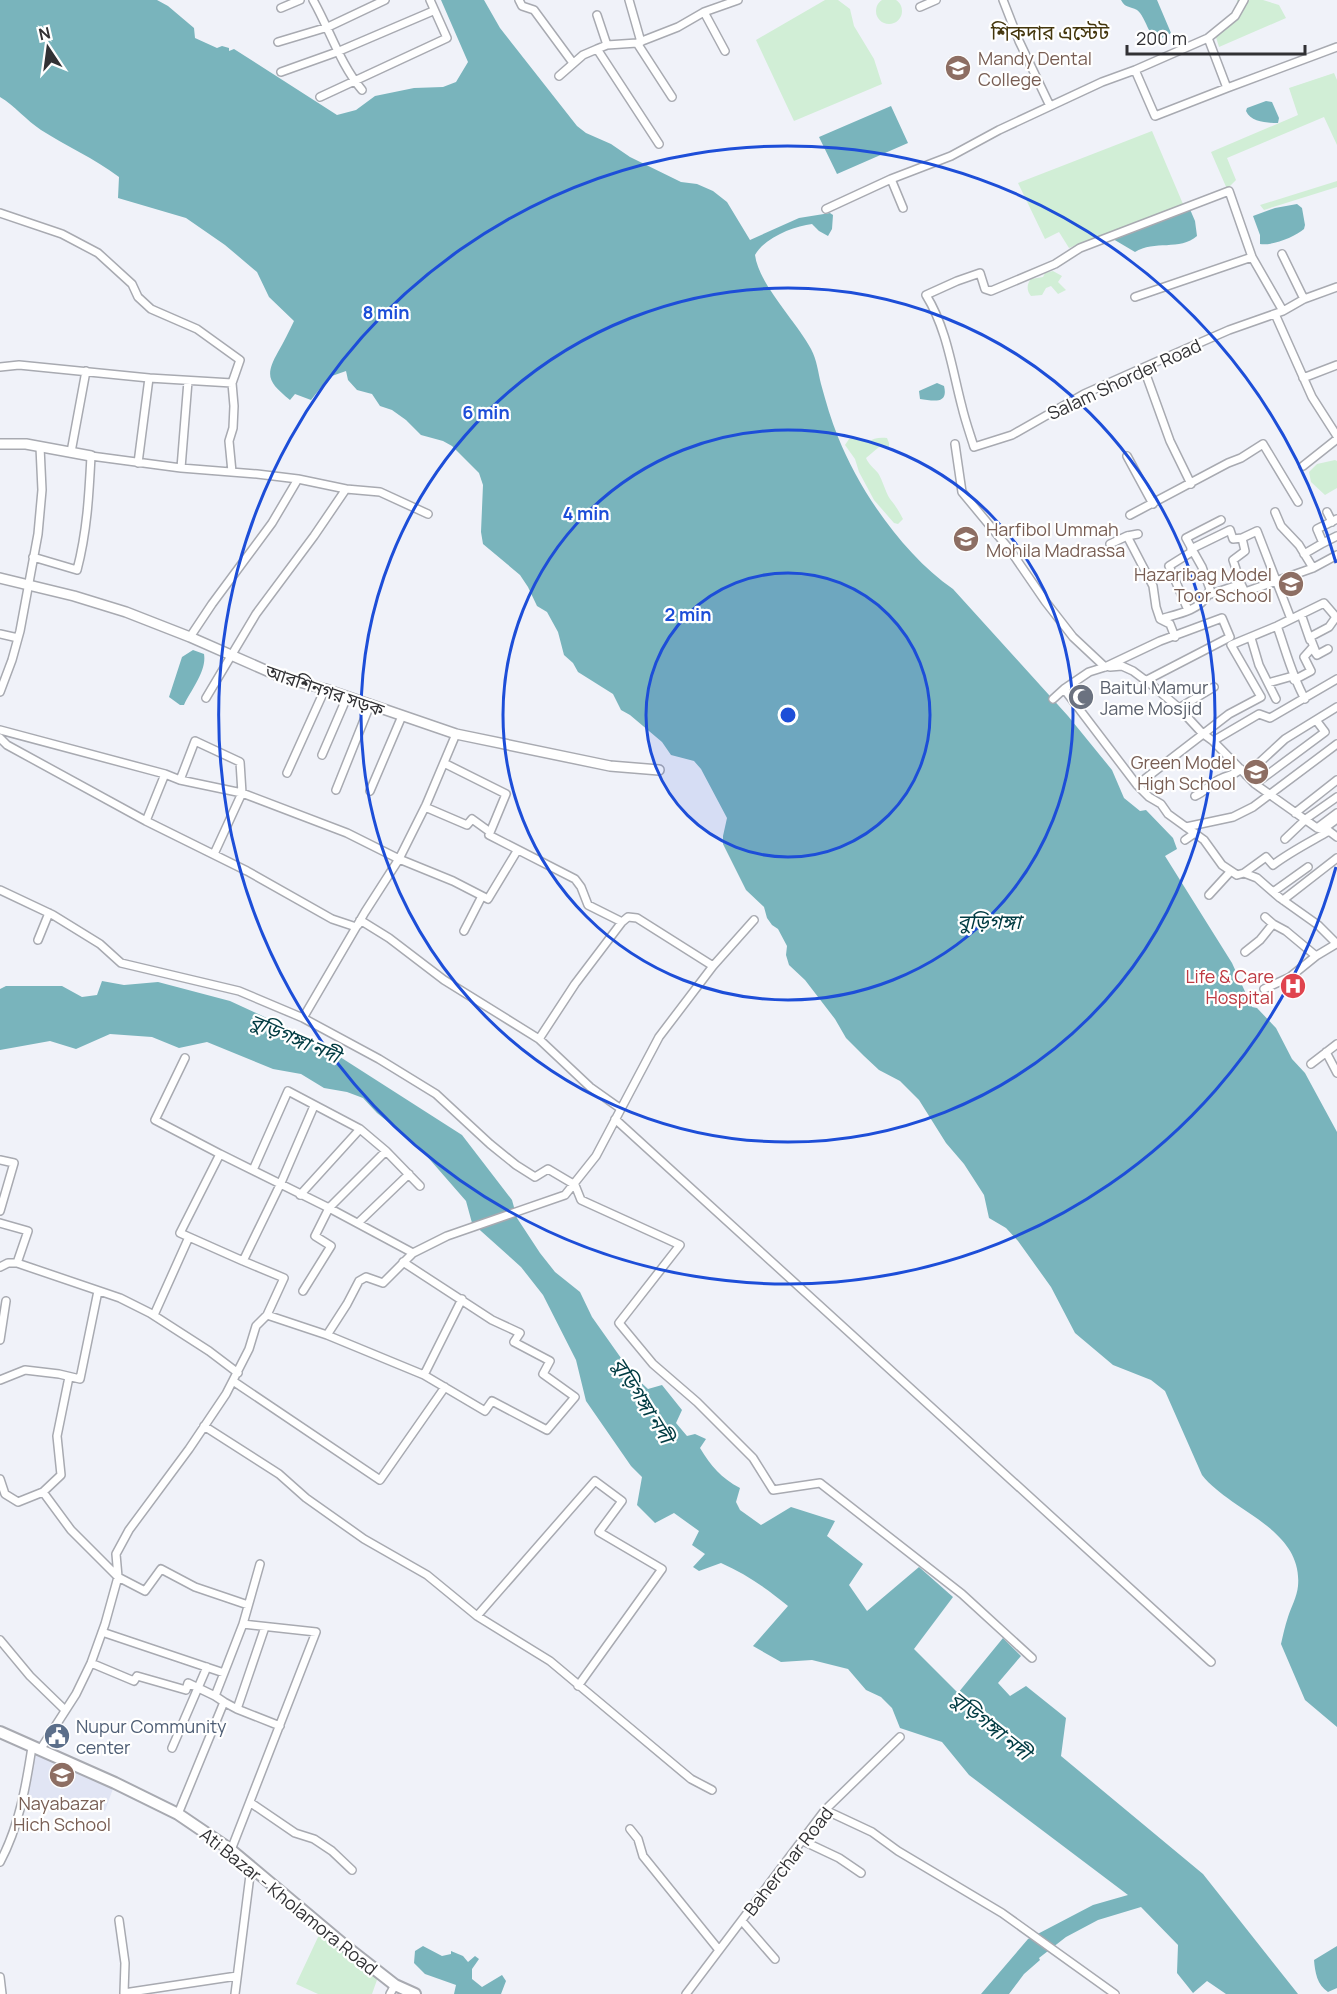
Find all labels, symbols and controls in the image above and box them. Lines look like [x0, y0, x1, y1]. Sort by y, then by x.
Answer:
north arrow [18, 18, 78, 78]
scale bar [1127, 18, 1306, 56]
district label: শিকদার এস্টেট [990, 19, 1110, 46]
text: N [37, 21, 53, 45]
text: 200 m [1136, 26, 1187, 50]
place label: Mandy Dental College [978, 46, 1092, 91]
school or university icon: Mandy Dental College [943, 53, 973, 83]
text: 8 min [362, 300, 410, 324]
street label: Salam Shorder Road [1043, 333, 1205, 425]
text: 6 min [462, 400, 510, 424]
text: 4 min [562, 501, 610, 525]
place label: Harfibol Ummah Mohila Madrassa [986, 517, 1125, 562]
school or university icon: Harfibol Ummah Mohila Madrassa [951, 524, 981, 554]
place label: Hazaribag Model Toor School [1134, 562, 1272, 607]
school or university icon: Hazaribag Model Toor School [1276, 569, 1306, 599]
text: 2 min [665, 602, 711, 626]
street label: আরশিনগর সড়ক [262, 658, 388, 722]
place label: Baitul Mamur Jame Mosjid [1100, 675, 1209, 720]
mosque icon: Baitul Mamur Jame Mosjid [1066, 682, 1096, 712]
centre of rings [778, 705, 798, 725]
place label: Green Model High School [1131, 750, 1236, 795]
school or university icon: Green Model High School [1241, 757, 1271, 787]
water label: বুড়িগঙ্গা [957, 908, 1024, 935]
place label: Life & Care Hospital [1185, 964, 1274, 1009]
hospital icon: Life & Care Hospital [1278, 971, 1308, 1001]
water label: বুড়িগঙ্গা নদী [246, 1007, 348, 1071]
water label: বুড়িগঙ্গা নদী [606, 1352, 682, 1451]
water label: বুড়িগঙ্গা নদী [945, 1684, 1040, 1768]
place label: Nupur Community center [76, 1714, 227, 1759]
public building icon: Nupur Community center [42, 1721, 72, 1751]
school or university icon: Nayabazar Hich School [47, 1760, 77, 1790]
place label: Nayabazar Hich School [13, 1791, 111, 1836]
street label: Baherchar Road [738, 1802, 838, 1920]
street label: Ati Bazar - Kholamora Road [195, 1822, 383, 1980]

